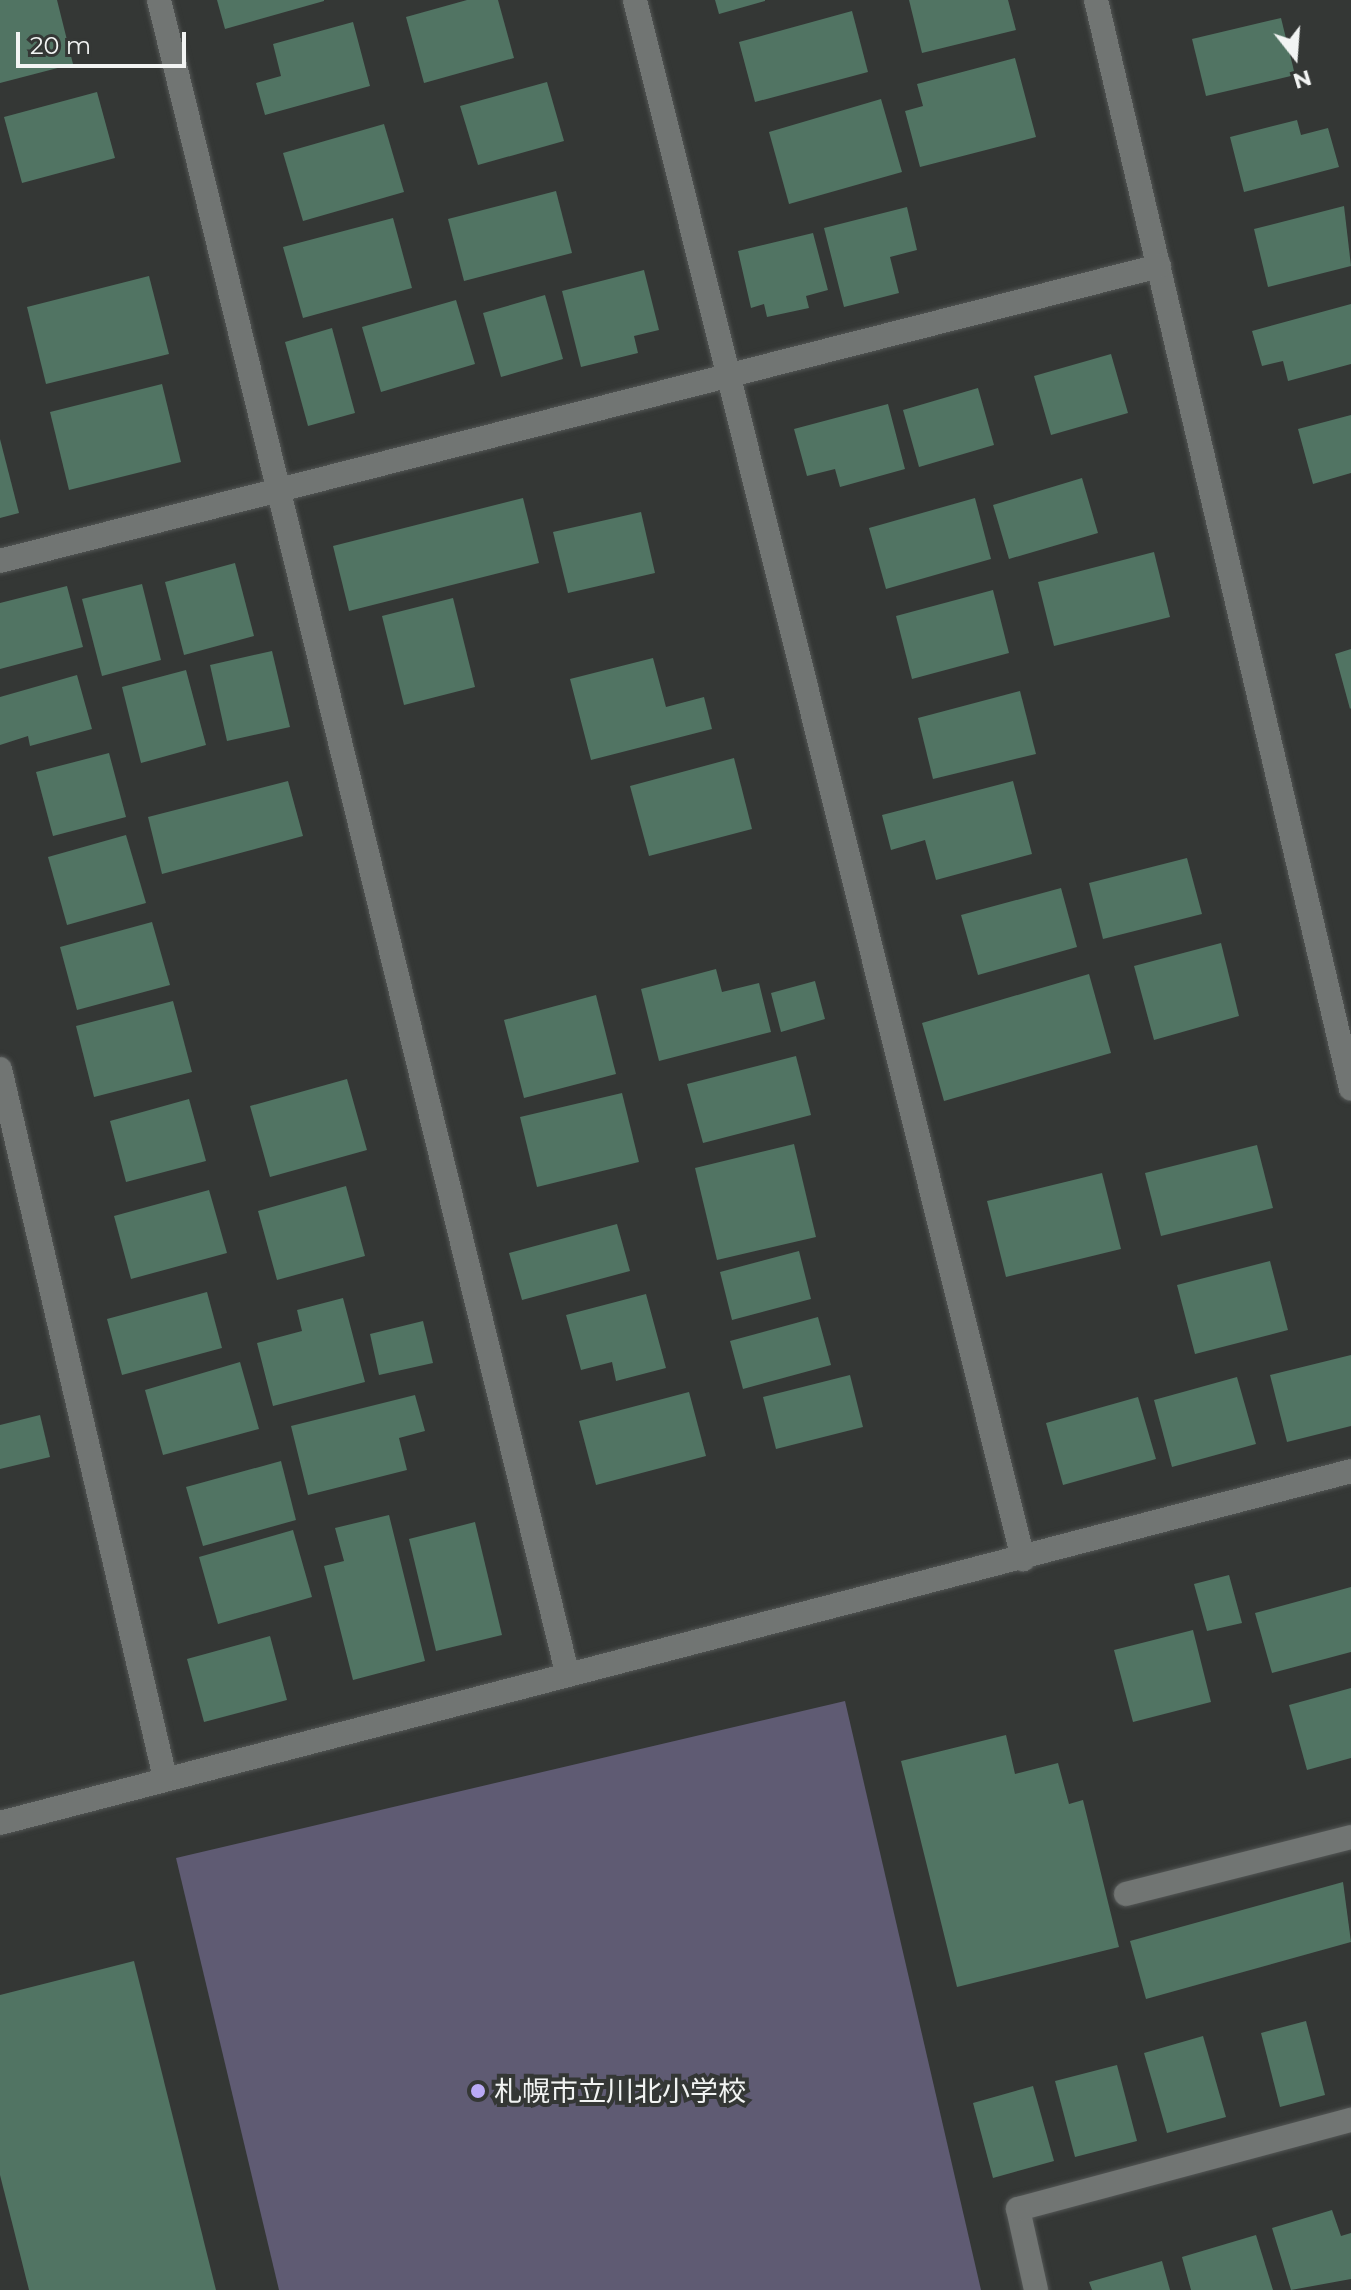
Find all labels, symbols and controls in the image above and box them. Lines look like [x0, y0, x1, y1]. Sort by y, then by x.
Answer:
scale bar [20, 16, 190, 66]
north arrow [1255, 16, 1335, 96]
text: 20 m [30, 31, 91, 60]
text: N [1290, 64, 1315, 95]
place label: 札幌市立川北小学校 [494, 2074, 746, 2108]
marker: 札幌市立川北小学校 [469, 2082, 487, 2100]

